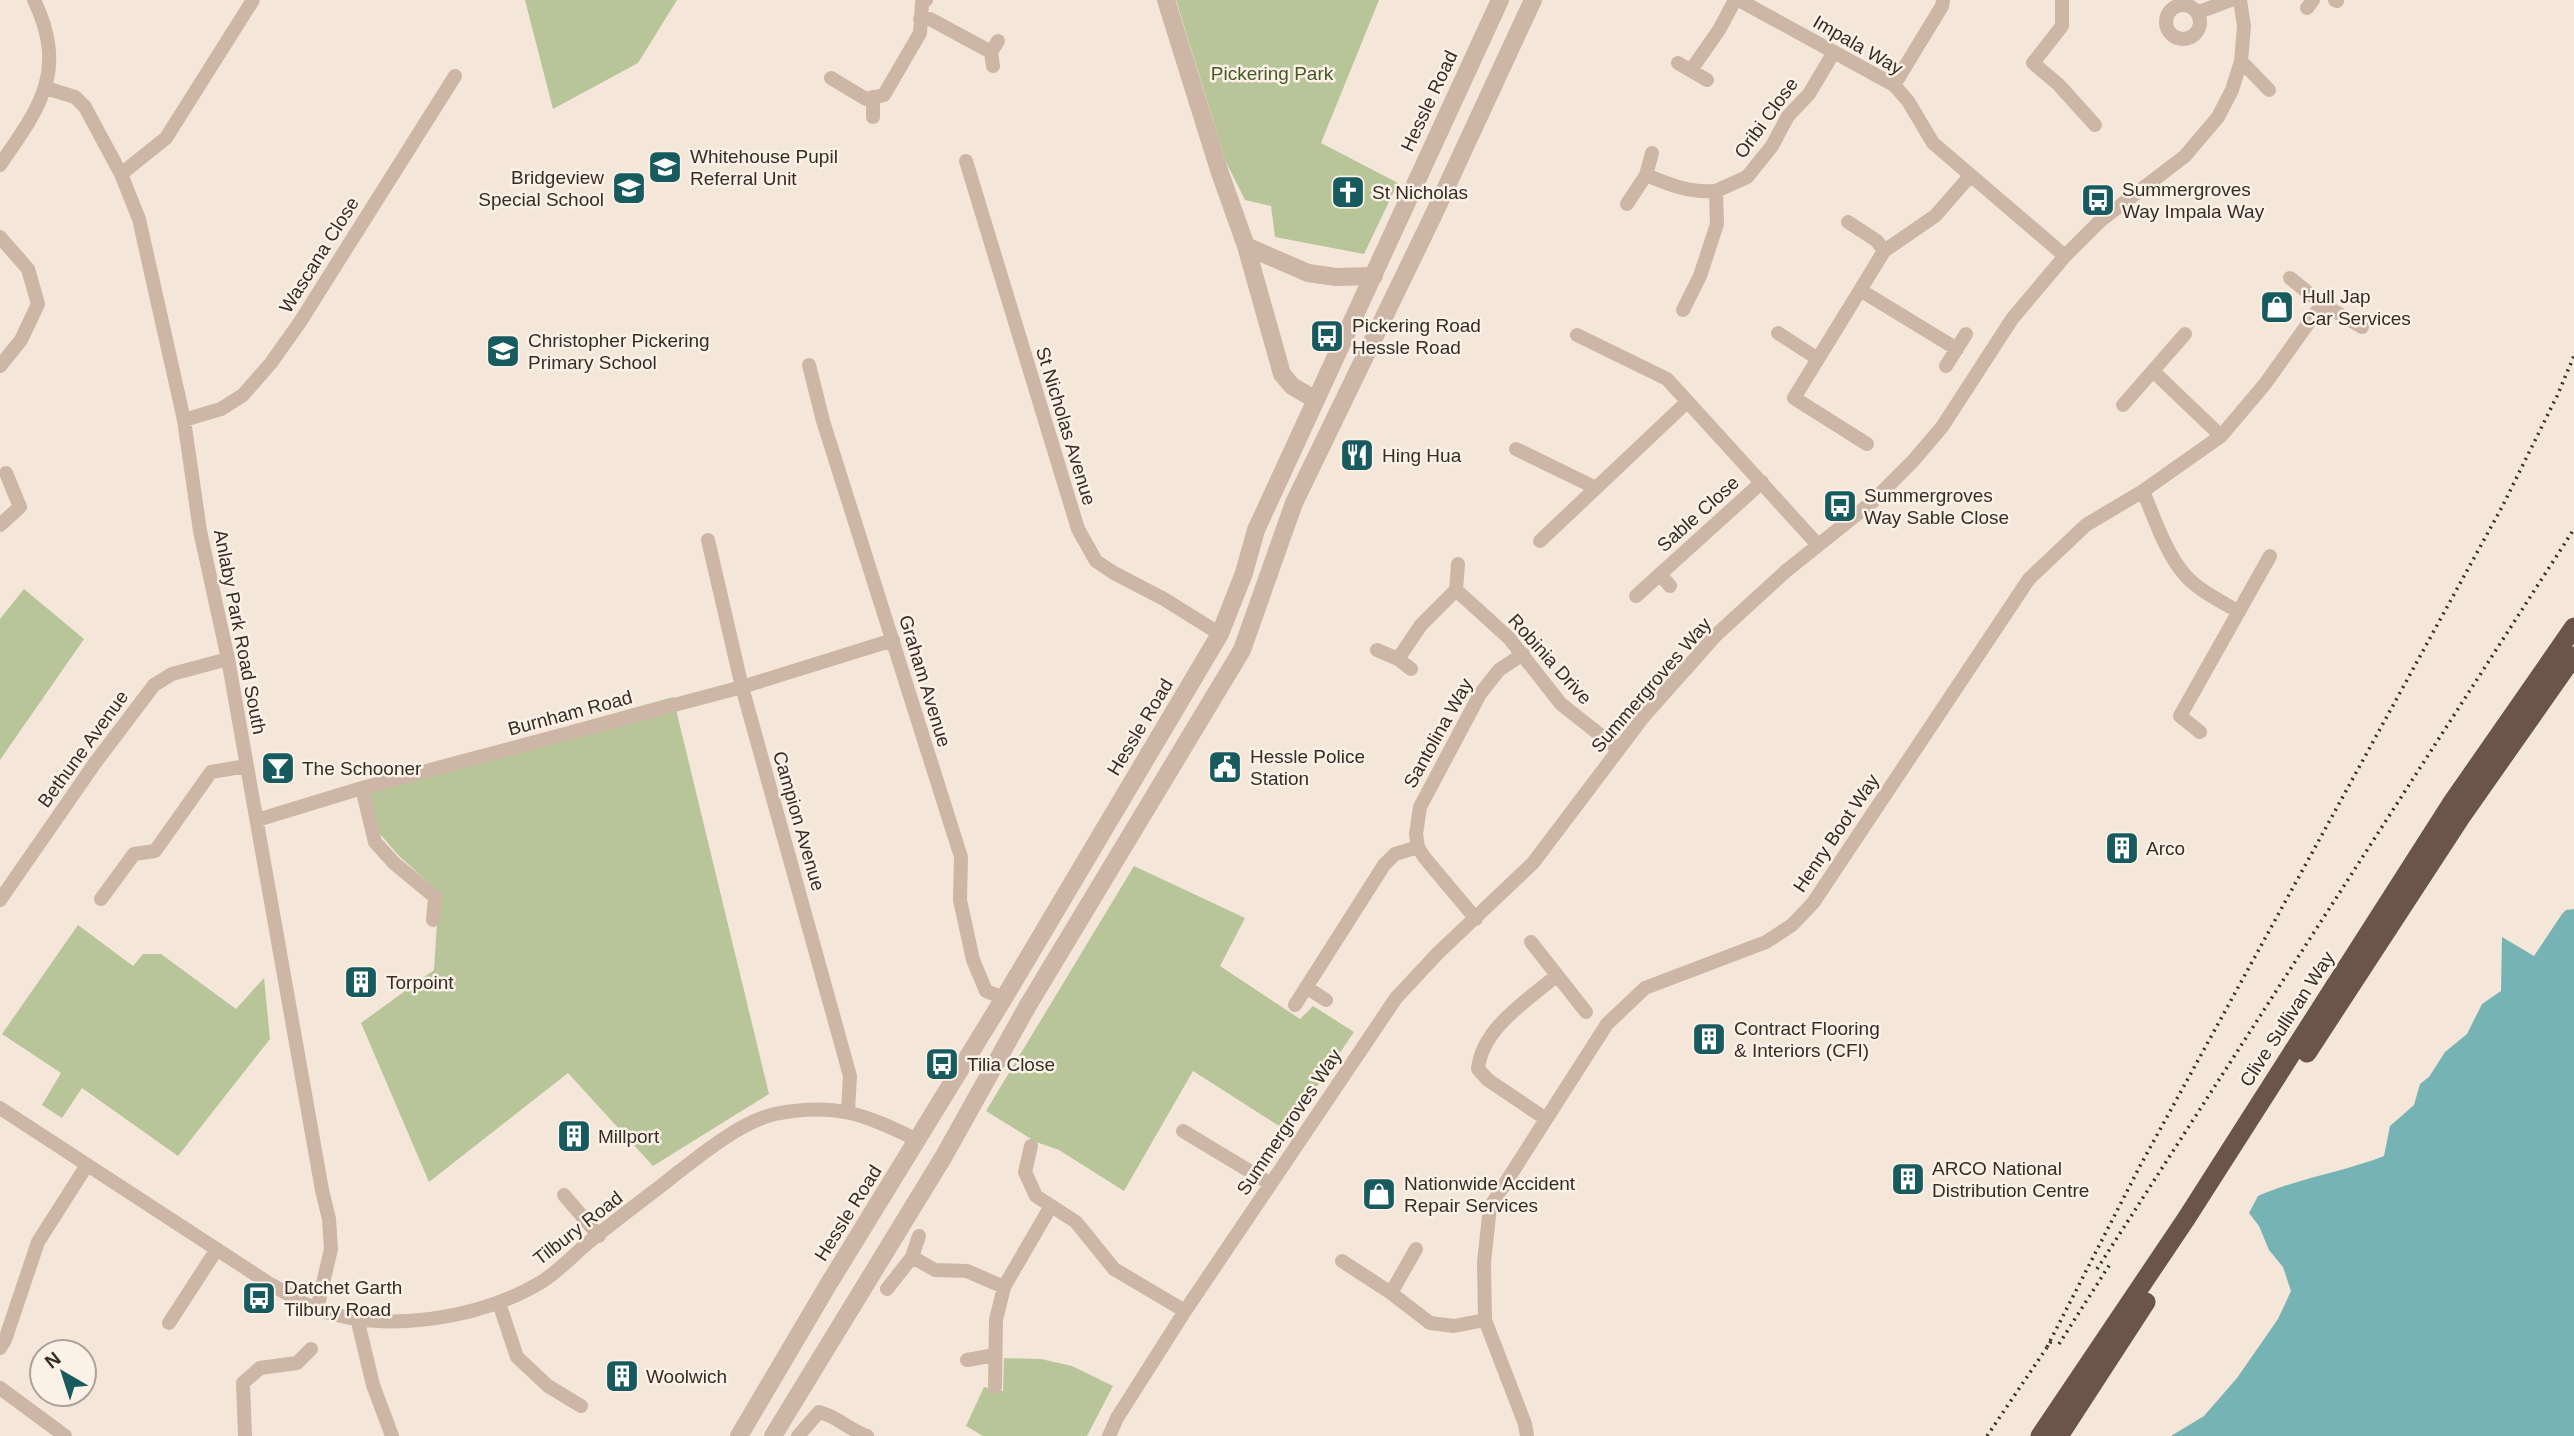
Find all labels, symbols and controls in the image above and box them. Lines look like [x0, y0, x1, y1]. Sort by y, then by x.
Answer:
street label: Impala Way [1810, 11, 1907, 79]
street label: Hessle Road [1396, 47, 1462, 155]
park label: Pickering Park [1211, 63, 1334, 84]
street label: Oribi Close [1730, 74, 1802, 162]
place label: Whitehouse Pupil Referral Unit [690, 146, 838, 189]
school or university icon: Whitehouse Pupil Referral Unit [646, 148, 684, 186]
place label: Bridgeview Special School [478, 167, 604, 210]
school or university icon: Bridgeview Special School [610, 169, 648, 207]
church icon: St Nicholas [1329, 173, 1367, 211]
place label: Summergroves Way Impala Way [2122, 179, 2265, 222]
bus stop icon: Summergroves Way Impala Way [2079, 181, 2117, 219]
place label: St Nicholas [1372, 182, 1468, 203]
street label: Wascana Close [275, 193, 363, 317]
place label: Hull Jap Car Services [2302, 286, 2411, 329]
shop icon: Hull Jap Car Services [2258, 288, 2296, 326]
place label: Pickering Road Hessle Road [1352, 315, 1481, 358]
bus stop icon: Pickering Road Hessle Road [1308, 317, 1346, 355]
place label: Christopher Pickering Primary School [528, 330, 710, 373]
school or university icon: Christopher Pickering Primary School [484, 332, 522, 370]
street label: St Nicholas Avenue [1032, 344, 1100, 508]
restaurant icon: Hing Hua [1338, 436, 1376, 474]
place label: Hing Hua [1382, 445, 1462, 466]
street label: Sable Close [1653, 472, 1743, 556]
place label: Summergroves Way Sable Close [1864, 485, 2009, 528]
bus stop icon: Summergroves Way Sable Close [1821, 487, 1859, 525]
street label: Anlaby Park Road South [210, 528, 270, 736]
street label: Robinia Drive [1504, 610, 1596, 708]
street label: Graham Avenue [895, 612, 955, 750]
street label: Summergroves Way [1587, 613, 1715, 757]
street label: Santolina Way [1399, 674, 1477, 791]
street label: Hessle Road [1103, 675, 1177, 779]
street label: Burnham Road [506, 686, 634, 740]
street label: Bethune Avenue [34, 687, 132, 811]
place label: Hessle Police Station [1250, 746, 1365, 789]
public building icon: Hessle Police Station [1206, 748, 1244, 786]
bar icon: The Schooner [259, 749, 297, 787]
street label: Campion Avenue [769, 749, 829, 893]
place label: The Schooner [302, 758, 422, 779]
street label: Henry Boot Way [1789, 770, 1883, 896]
building icon: Arco [2103, 829, 2141, 867]
place label: Arco [2146, 838, 2185, 859]
street label: Clive Sullivan Way [2236, 947, 2339, 1090]
building icon: Torpoint [342, 963, 380, 1001]
place label: Torpoint [386, 972, 454, 993]
place label: Contract Flooring & Interiors (CFI) [1734, 1018, 1880, 1061]
building icon: Contract Flooring & Interiors (CFI) [1690, 1020, 1728, 1058]
bus stop icon: Tilia Close [923, 1045, 961, 1083]
street label: Summergroves Way [1232, 1045, 1346, 1199]
place label: Tilia Close [967, 1054, 1055, 1075]
building icon: Millport [555, 1117, 593, 1155]
place label: Millport [598, 1126, 660, 1147]
place label: ARCO National Distribution Centre [1932, 1158, 2089, 1201]
building icon: ARCO National Distribution Centre [1889, 1160, 1927, 1198]
street label: Hessle Road [810, 1161, 886, 1265]
place label: Nationwide Accident Repair Services [1404, 1173, 1576, 1216]
shop icon: Nationwide Accident Repair Services [1360, 1175, 1398, 1213]
street label: Tilbury Road [529, 1187, 627, 1269]
place label: Datchet Garth Tilbury Road [284, 1277, 402, 1320]
bus stop icon: Datchet Garth Tilbury Road [240, 1279, 278, 1317]
north arrow [28, 1338, 98, 1408]
text: N [41, 1348, 65, 1373]
building icon: Woolwich [603, 1357, 641, 1395]
place label: Woolwich [646, 1366, 727, 1387]

